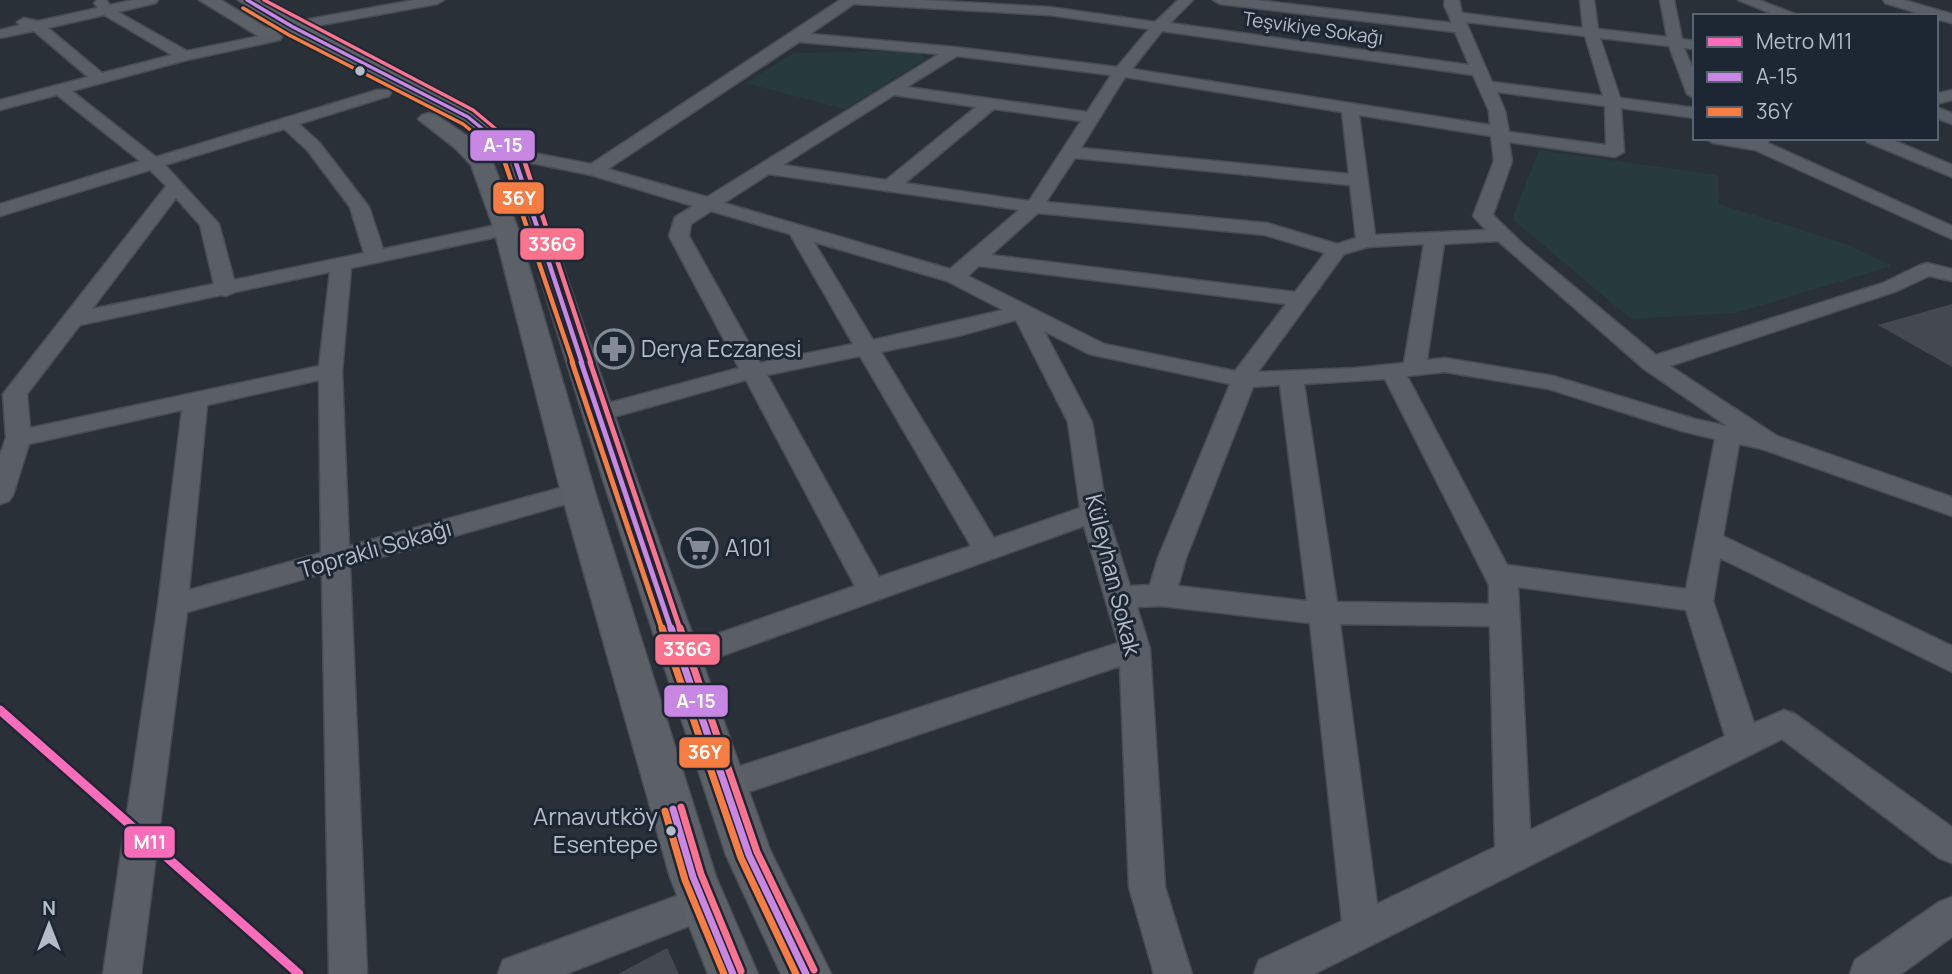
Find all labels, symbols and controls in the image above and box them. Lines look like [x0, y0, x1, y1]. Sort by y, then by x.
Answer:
street label: Teşvikiye Sokağı [1241, 5, 1385, 51]
legend [1693, 14, 1938, 140]
text: Metro M11 [1756, 27, 1852, 55]
text: A-15 [1756, 62, 1798, 90]
unlabelled marker [353, 64, 367, 78]
text: 36Y [1756, 97, 1793, 125]
line badge: A-15 [469, 129, 536, 162]
text: A-15 [483, 132, 523, 158]
line badge: 36Y [492, 181, 545, 215]
text: 36Y [502, 185, 537, 211]
line badge: 336G [519, 227, 585, 261]
text: 336G [528, 231, 576, 257]
pharmacy icon: Derya Eczanesi [593, 328, 635, 370]
place label: Derya Eczanesi [641, 332, 802, 364]
street label: Küleyhan Sokak [1078, 491, 1150, 659]
street label: Topraklı Sokağı [295, 511, 455, 585]
supermarket icon: A101 [677, 527, 719, 569]
place label: A101 [725, 531, 772, 563]
line badge: 336G [654, 633, 721, 666]
text: 336G [663, 636, 711, 662]
line badge: A-15 [663, 684, 729, 718]
text: A-15 [676, 688, 716, 714]
line badge: 36Y [678, 736, 731, 769]
text: 36Y [688, 739, 723, 765]
place label: Arnavutköy Esentepe [533, 799, 658, 860]
marker: Arnavutköy Esentepe [664, 824, 678, 838]
line badge: M11 [123, 825, 176, 859]
text: M11 [134, 829, 166, 855]
north arrow [14, 890, 84, 960]
text: N [42, 895, 56, 921]

